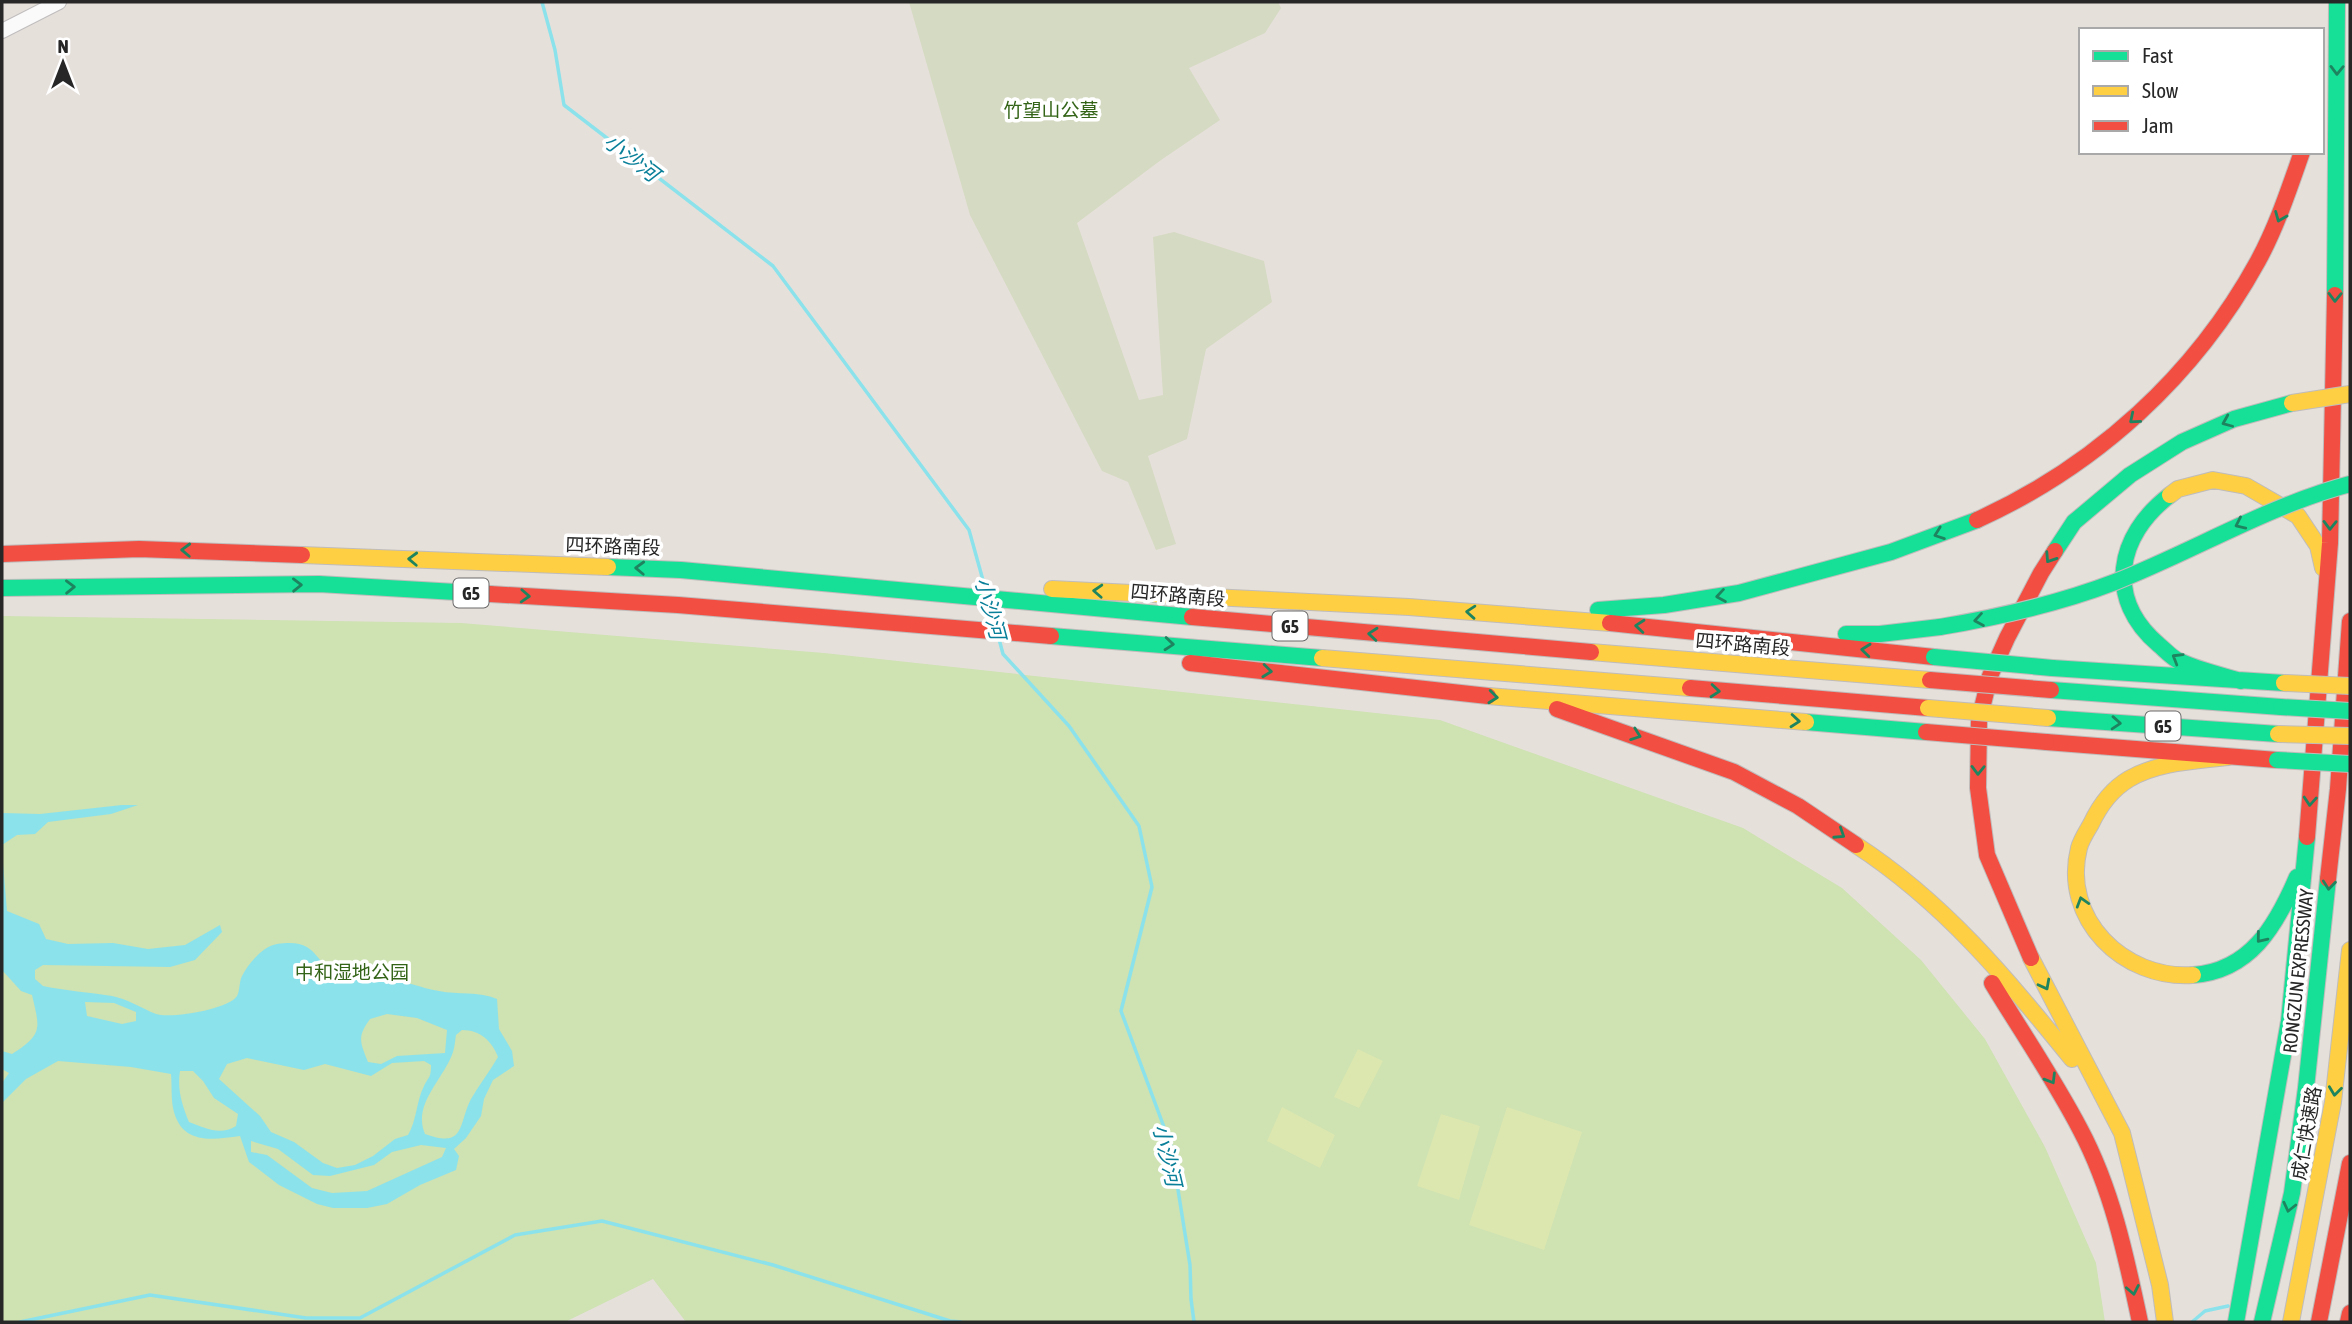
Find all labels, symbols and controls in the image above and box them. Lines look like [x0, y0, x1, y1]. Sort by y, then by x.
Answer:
north arrow [28, 28, 98, 98]
legend [2079, 28, 2324, 154]
text: N [57, 35, 69, 57]
text: Fast [2142, 43, 2173, 67]
one-way arrow [2329, 65, 2345, 76]
text: Slow [2142, 78, 2179, 102]
park label: 竹望山公墓 [1003, 99, 1099, 121]
text: Jam [2142, 113, 2174, 137]
water label: 小沙河 [600, 128, 667, 188]
one-way arrow [2275, 210, 2289, 222]
one-way arrow [2327, 293, 2343, 303]
one-way arrow [2129, 411, 2142, 423]
one-way arrow [2222, 414, 2234, 428]
one-way arrow [2235, 516, 2247, 530]
one-way arrow [2322, 520, 2338, 531]
one-way arrow [1934, 526, 1946, 540]
street label: 四环路南段 [565, 533, 661, 559]
one-way arrow [180, 543, 191, 558]
one-way arrow [2046, 551, 2059, 564]
one-way arrow [407, 552, 418, 567]
one-way arrow [635, 561, 646, 576]
water label: 小沙河 [971, 574, 1012, 645]
one-way arrow [292, 577, 303, 592]
road number: G5 [454, 578, 489, 608]
one-way arrow [65, 579, 76, 595]
street label: 四环路南段 [1130, 580, 1226, 610]
one-way arrow [1092, 584, 1103, 599]
one-way arrow [519, 588, 530, 603]
one-way arrow [1715, 588, 1727, 603]
one-way arrow [1466, 604, 1477, 619]
road number: G5 [1272, 612, 1308, 640]
one-way arrow [1973, 613, 1985, 628]
one-way arrow [1634, 619, 1645, 634]
one-way arrow [1367, 626, 1379, 641]
street label: 四环路南段 [1695, 629, 1791, 659]
one-way arrow [1164, 636, 1175, 651]
one-way arrow [1860, 642, 1872, 657]
one-way arrow [2172, 653, 2185, 666]
one-way arrow [1261, 664, 1273, 679]
one-way arrow [1709, 683, 1720, 698]
one-way arrow [1487, 689, 1499, 704]
road number: G5 [2146, 712, 2180, 740]
one-way arrow [1789, 713, 1800, 728]
one-way arrow [2111, 715, 2122, 730]
one-way arrow [1629, 727, 1641, 741]
one-way arrow [1971, 765, 1986, 776]
one-way arrow [2302, 795, 2317, 806]
one-way arrow [1832, 826, 1845, 838]
one-way arrow [2322, 879, 2337, 890]
street label: RONGZUN EXPRESSWAY [2278, 887, 2318, 1054]
one-way arrow [2075, 897, 2090, 909]
one-way arrow [2257, 930, 2270, 942]
park label: 中和湿地公园 [295, 961, 409, 983]
one-way arrow [2036, 977, 2050, 990]
one-way arrow [2043, 1072, 2056, 1085]
street label: 成仁快速路 [2287, 1084, 2325, 1182]
one-way arrow [2327, 1085, 2342, 1096]
water label: 小沙河 [1149, 1122, 1188, 1192]
one-way arrow [2282, 1201, 2297, 1213]
one-way arrow [2125, 1284, 2140, 1296]

